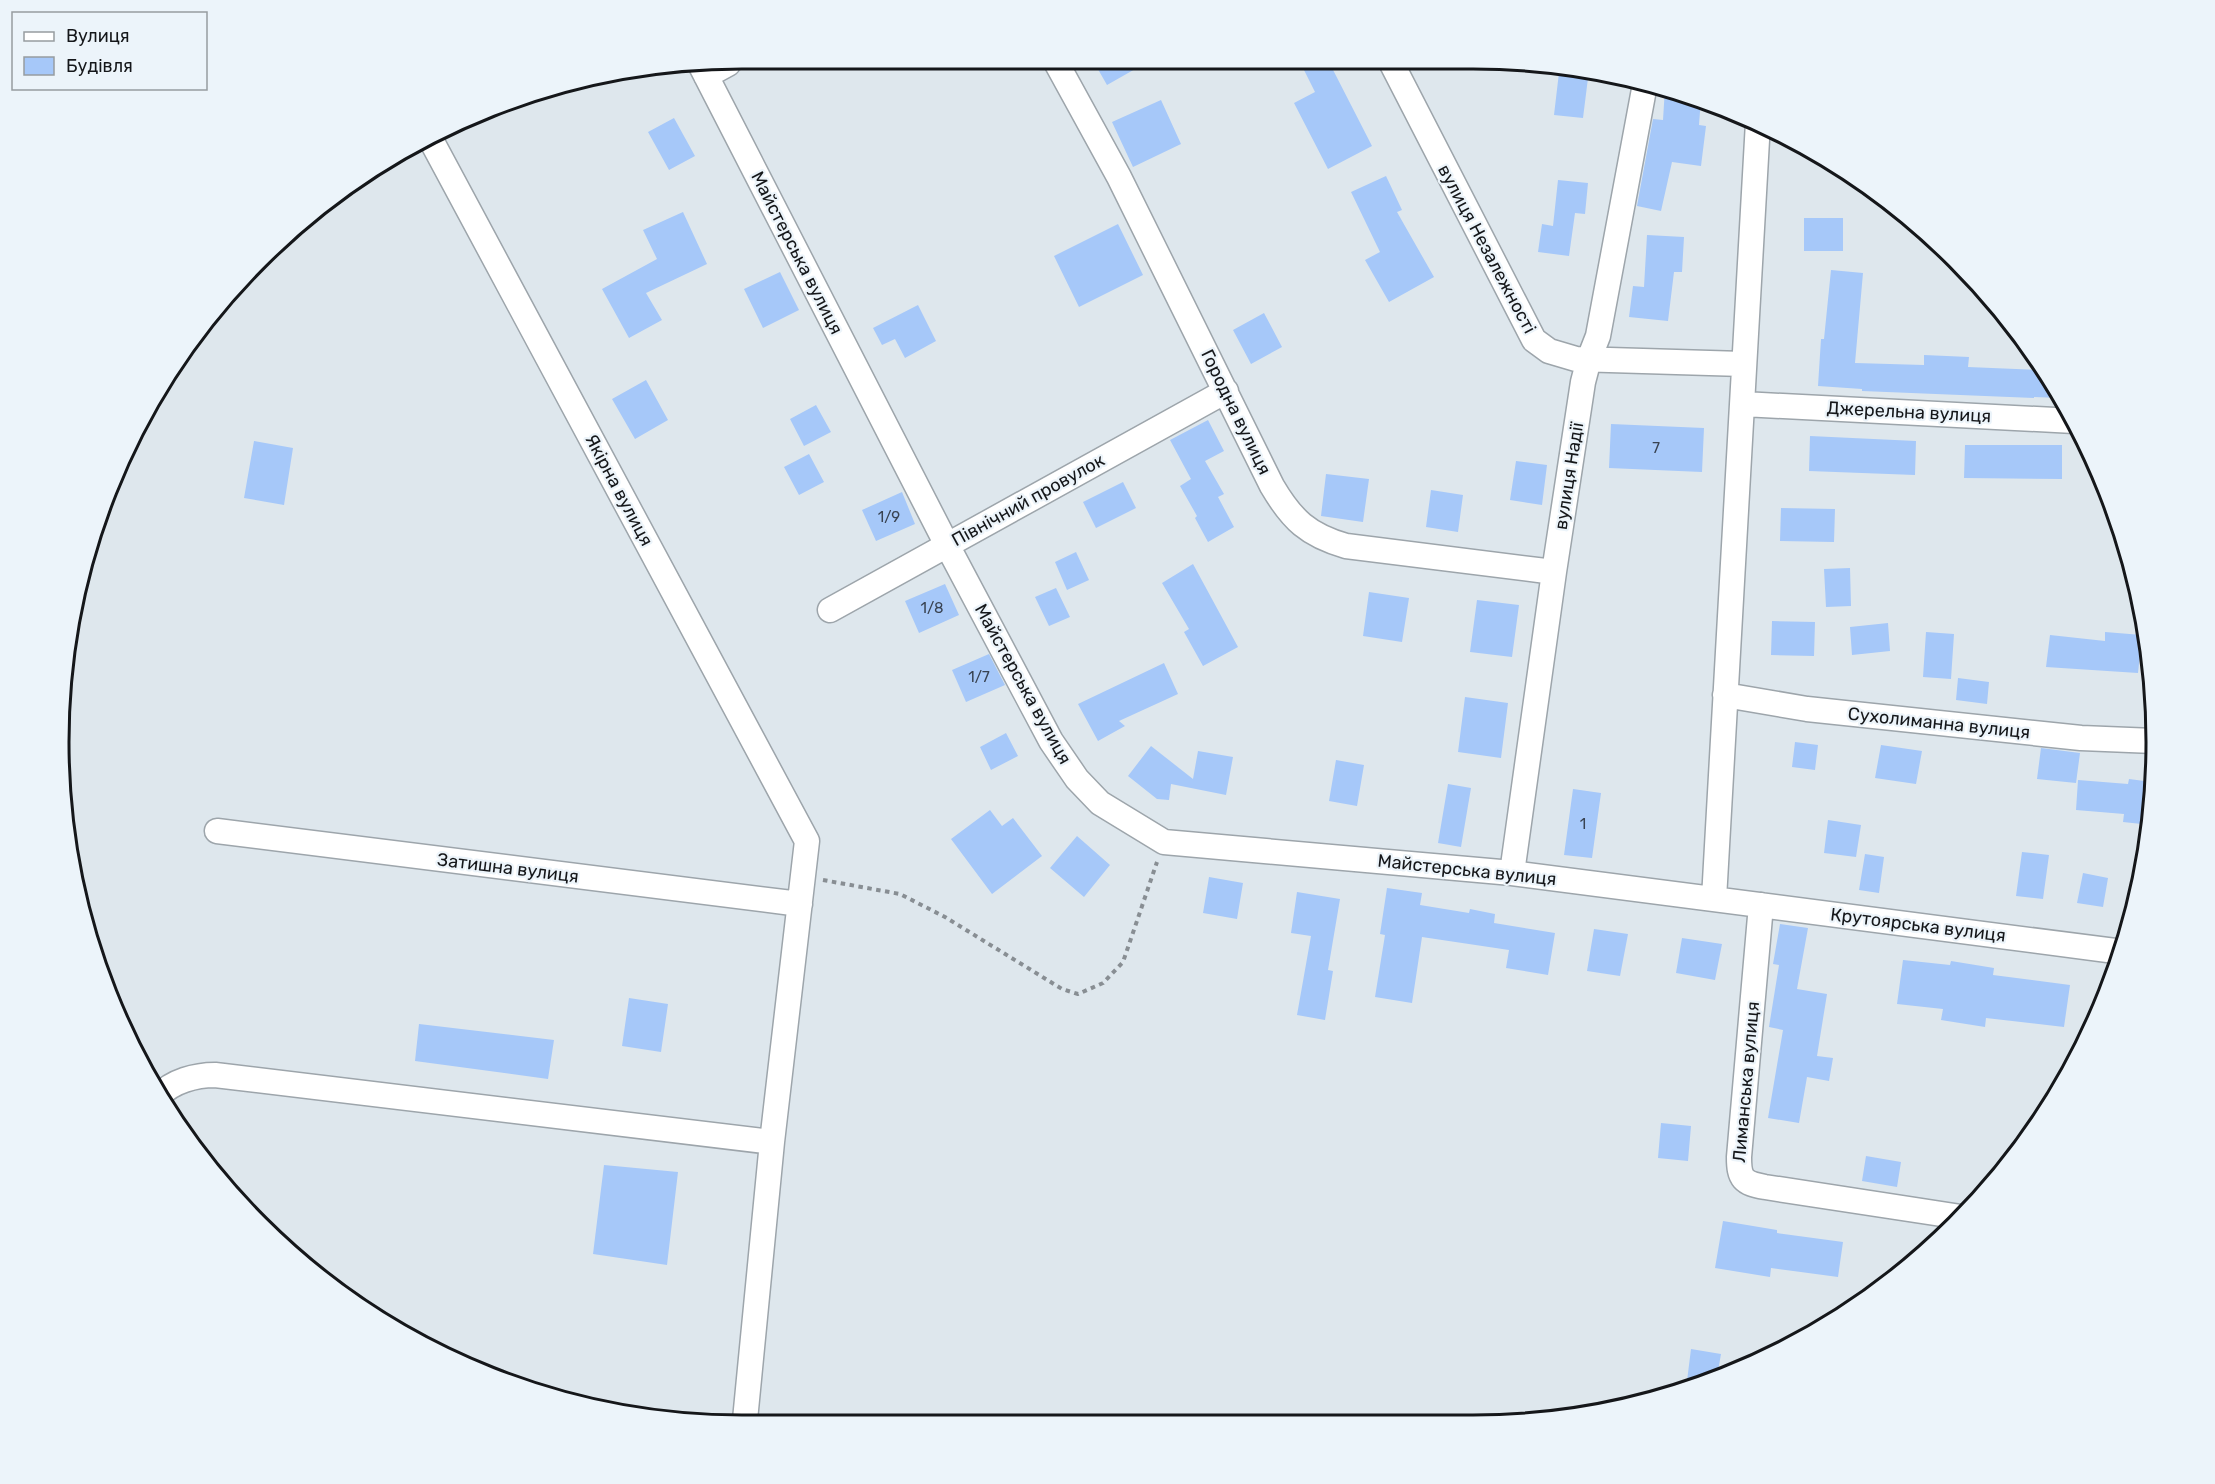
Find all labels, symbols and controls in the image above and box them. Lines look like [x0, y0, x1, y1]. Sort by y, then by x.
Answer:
legend [12, 12, 207, 90]
text: Вулиця [66, 25, 130, 47]
text: Будівля [66, 55, 133, 77]
street label: вулиця Незалежності [1433, 161, 1541, 337]
street label: Майстерська вулиця [746, 168, 848, 338]
street label: Городна вулиця [1196, 346, 1276, 478]
street label: Джерельна вулиця [1826, 397, 1992, 427]
street label: вулиця Надії [1550, 420, 1588, 531]
street label: Якірна вулиця [580, 430, 658, 550]
house number: 7 [1652, 439, 1660, 457]
street label: Північний провулок [948, 449, 1109, 551]
house number: 1/9 [878, 508, 900, 526]
house number: 1/8 [921, 599, 943, 617]
street label: Майстерська вулиця [970, 600, 1076, 768]
house number: 1/7 [968, 668, 990, 686]
street label: Сухолиманна вулиця [1847, 702, 2031, 744]
house number: 1 [1580, 815, 1586, 833]
street label: Затишна вулиця [436, 848, 580, 888]
street label: Майстерська вулиця [1376, 850, 1558, 890]
street label: Крутоярська вулиця [1829, 903, 2007, 947]
street label: Лиманська вулиця [1728, 1001, 1764, 1163]

